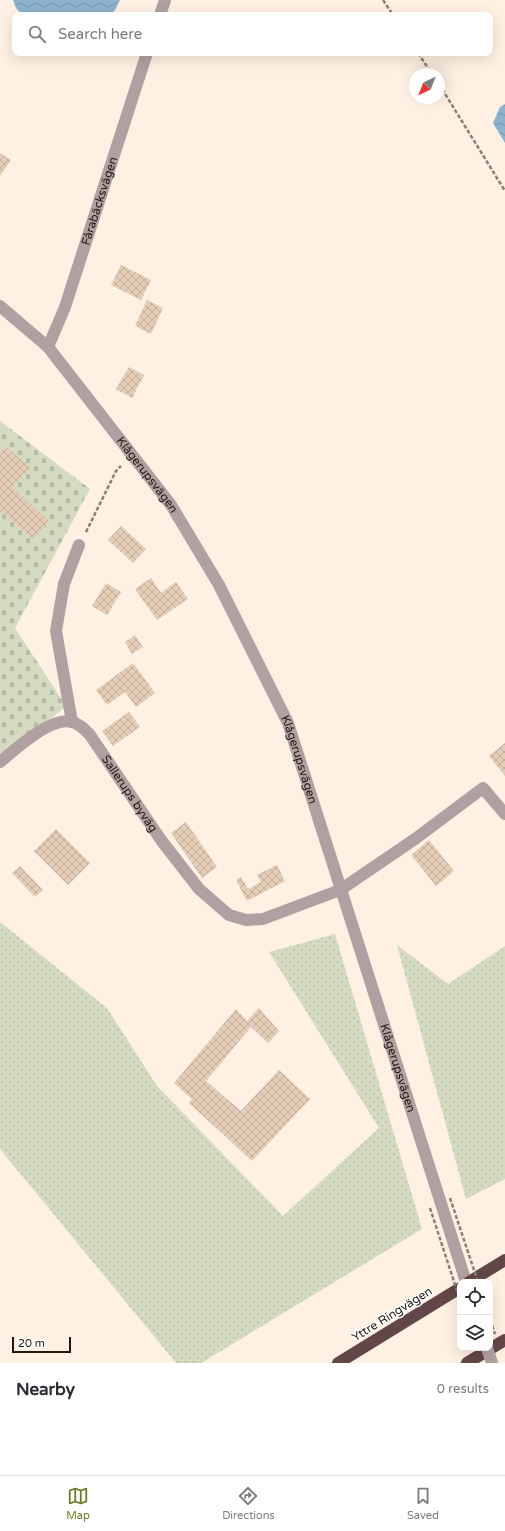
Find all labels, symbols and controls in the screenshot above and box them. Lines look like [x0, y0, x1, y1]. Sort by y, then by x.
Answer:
search box [12, 12, 493, 56]
icon: search [26, 23, 48, 45]
text: Search here [58, 25, 142, 43]
north arrow [409, 68, 445, 104]
street label: Fårabäcksvägen [78, 155, 120, 247]
street label: Klågerupsvägen [114, 434, 181, 515]
street label: Klågerupsvägen [278, 713, 320, 805]
street label: Sallerups byväg [99, 752, 161, 835]
street label: Klågerupsvägen [377, 1022, 418, 1114]
map controls [457, 1279, 493, 1351]
button: locate [457, 1279, 493, 1315]
street label: Yttre Ringvägen [349, 1284, 435, 1344]
button: layers [457, 1315, 493, 1351]
scale bar [12, 1335, 71, 1354]
text: 20 m [18, 1337, 45, 1350]
text: Nearby [16, 1379, 75, 1400]
text: 0 results [437, 1381, 489, 1397]
tab: Map [66, 1485, 90, 1522]
tab: Directions [222, 1485, 275, 1522]
tab: Saved [407, 1485, 439, 1522]

